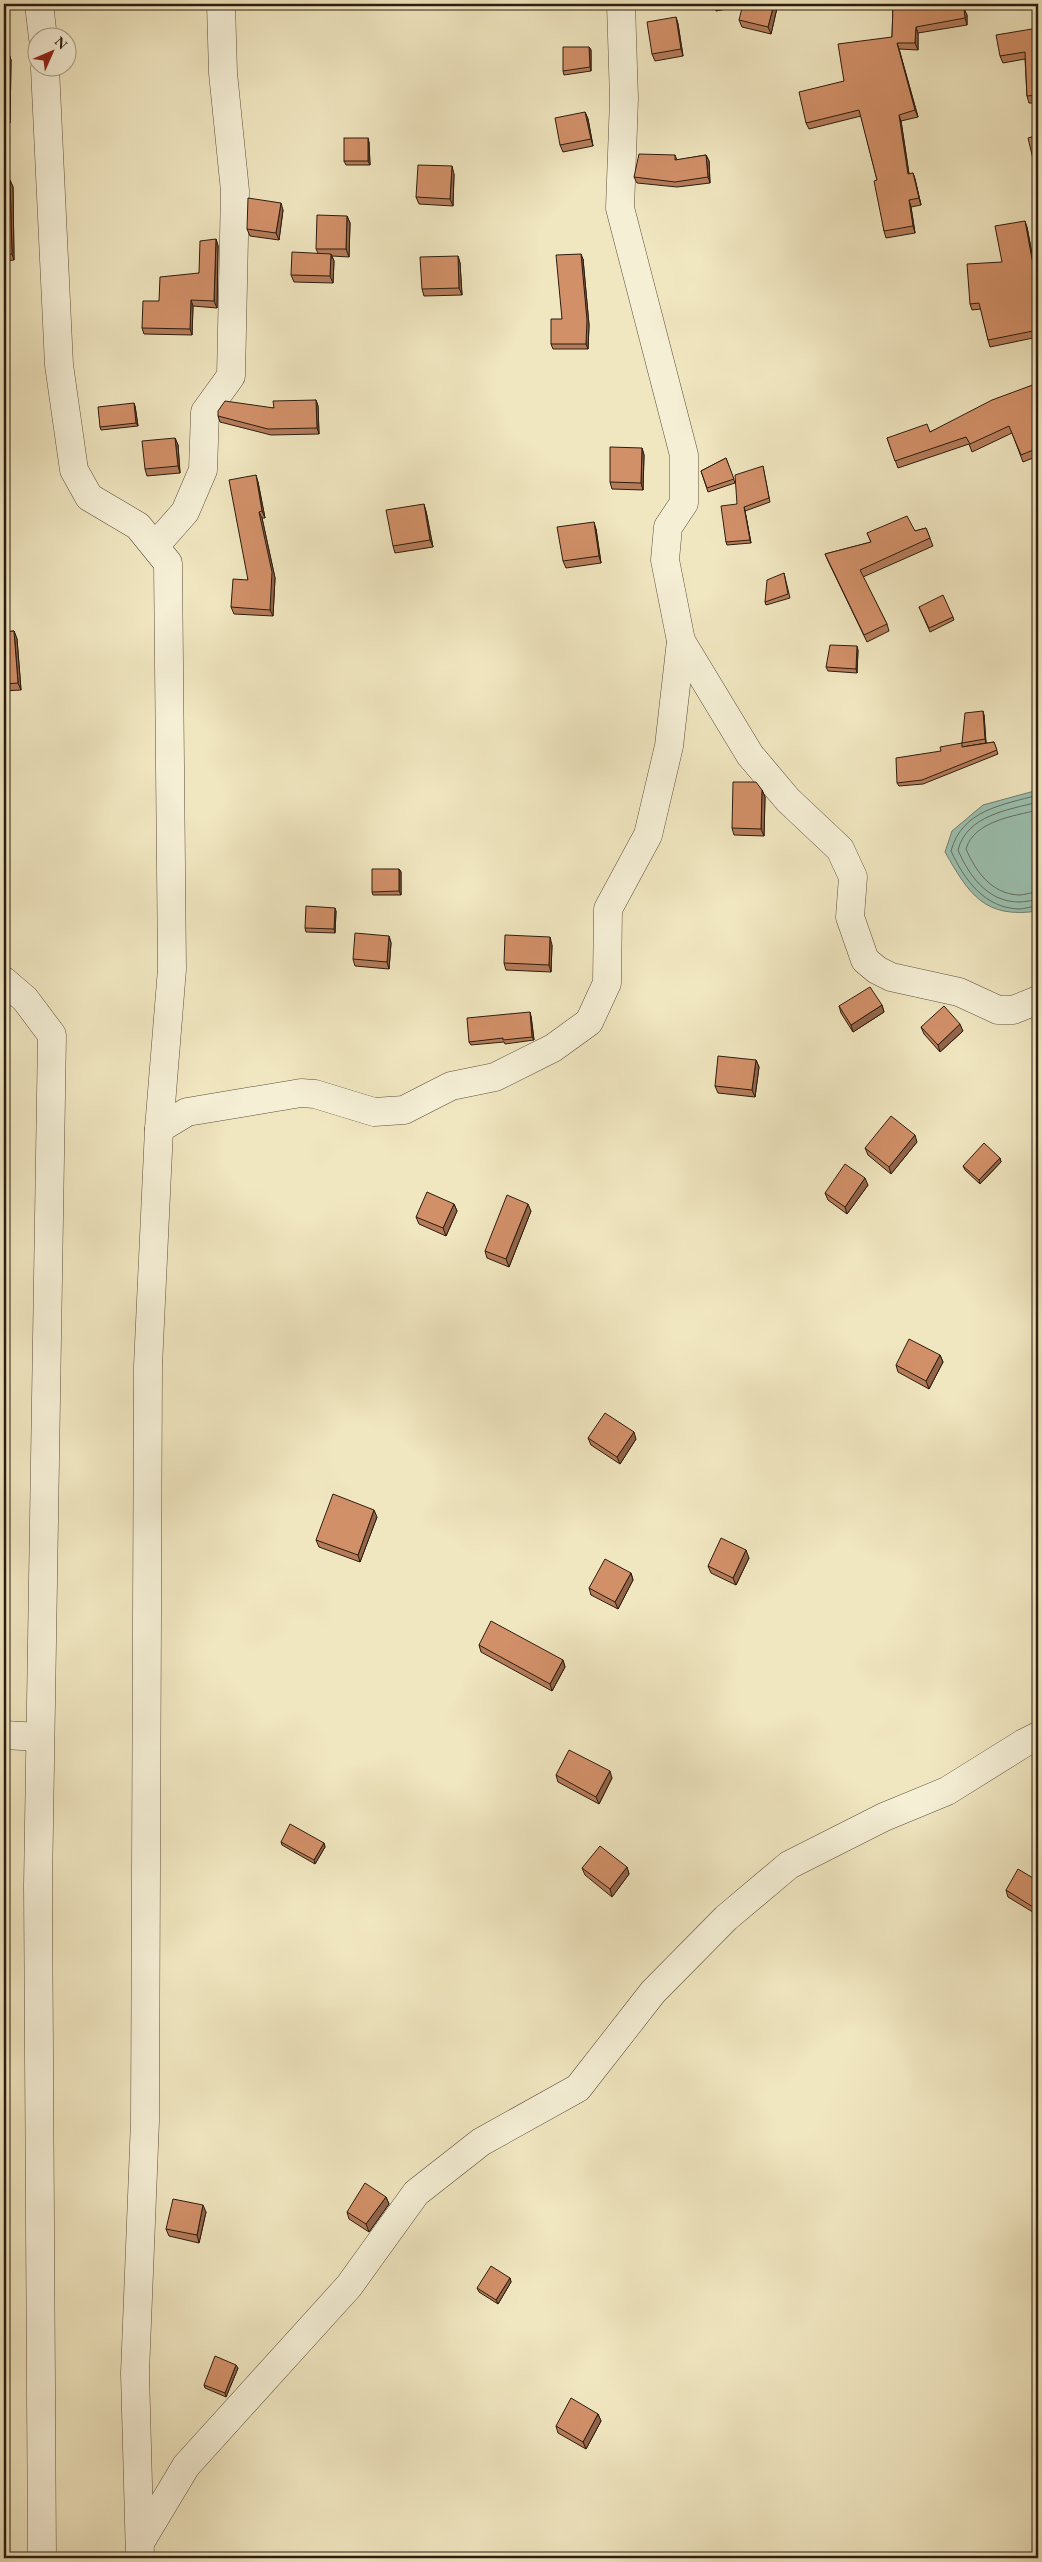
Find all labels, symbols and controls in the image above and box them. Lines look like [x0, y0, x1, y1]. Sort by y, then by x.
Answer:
north arrow [28, 28, 78, 78]
text: N [51, 32, 72, 54]

